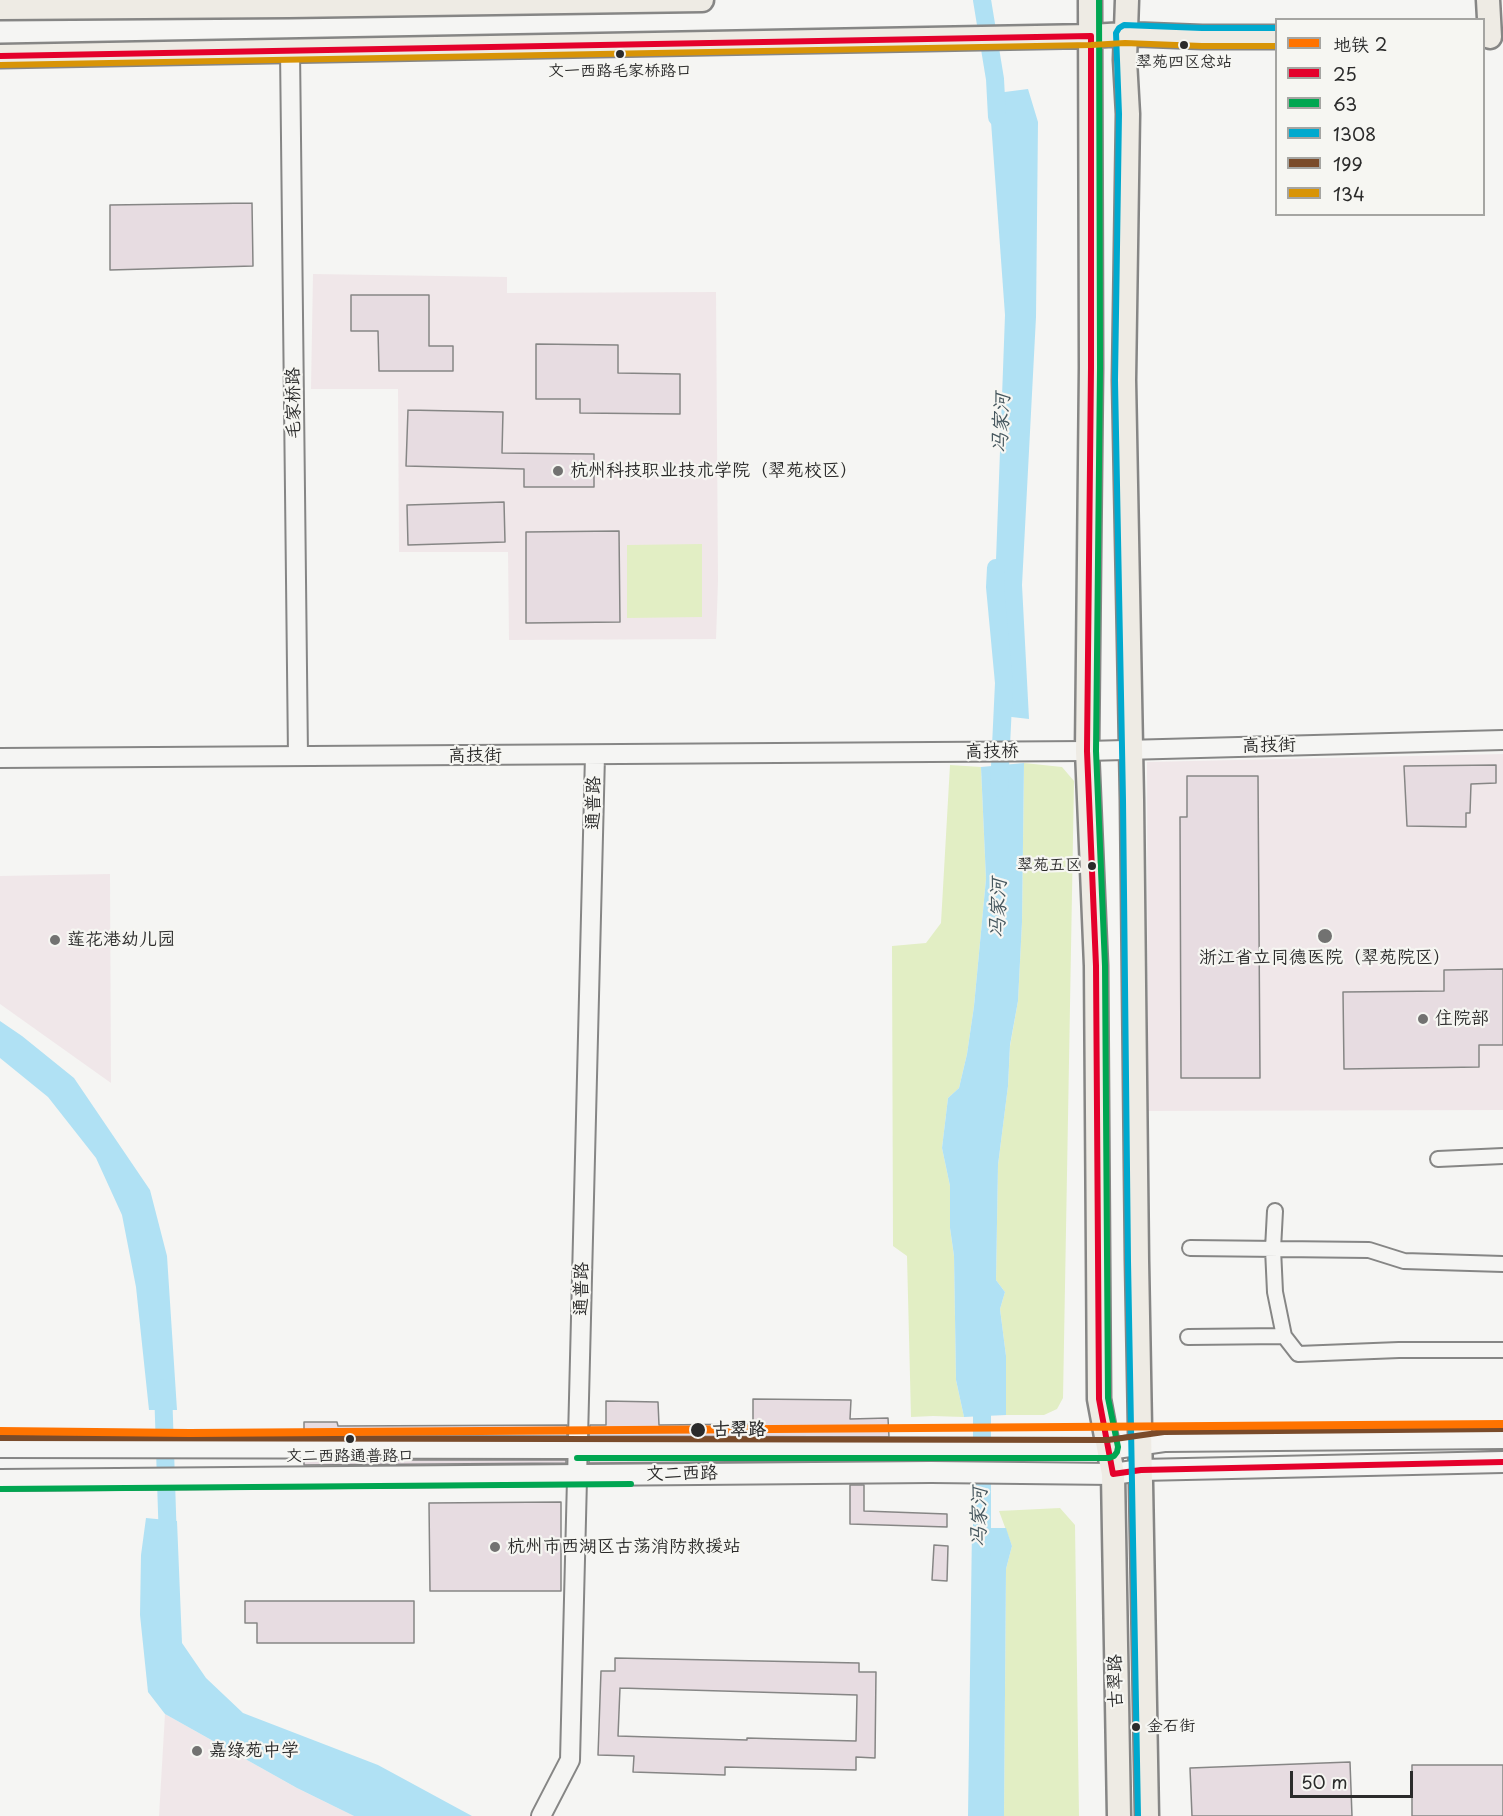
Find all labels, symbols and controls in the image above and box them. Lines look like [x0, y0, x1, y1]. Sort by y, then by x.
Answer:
legend [1275, 18, 1485, 216]
text: 地铁 2 [1333, 30, 1388, 57]
marker: 翠苑四区总站 [1178, 39, 1190, 51]
marker: 文一西路毛家桥路口 [614, 48, 626, 60]
place label: 翠苑四区总站 [1136, 53, 1232, 73]
text: 25 [1333, 60, 1357, 87]
place label: 文一西路毛家桥路口 [548, 62, 692, 82]
text: 63 [1333, 90, 1357, 117]
text: 1308 [1333, 120, 1376, 147]
text: 199 [1333, 150, 1363, 177]
text: 134 [1333, 180, 1365, 207]
street label: 毛家桥路 [283, 367, 305, 439]
water label: 冯家河 [988, 392, 1016, 454]
place label: 杭州科技职业技术学院（翠苑校区） [570, 460, 858, 482]
marker: 杭州科技职业技术学院（翠苑校区） [551, 464, 565, 478]
street label: 高技街 [1242, 735, 1296, 757]
street label: 高技桥 [965, 741, 1019, 763]
street label: 高技街 [448, 745, 502, 767]
street label: 通普路 [583, 776, 605, 830]
place label: 翠苑五区 [1017, 856, 1081, 876]
marker: 翠苑五区 [1086, 860, 1098, 872]
water label: 冯家河 [986, 878, 1012, 938]
marker: 浙江省立同德医院（翠苑院区） [1316, 927, 1334, 945]
place label: 莲花港幼儿园 [67, 929, 175, 951]
marker: 莲花港幼儿园 [48, 933, 62, 947]
place label: 浙江省立同德医院（翠苑院区） [1199, 947, 1451, 969]
place label: 住院部 [1435, 1008, 1489, 1030]
marker: 住院部 [1416, 1012, 1430, 1026]
street label: 通普路 [571, 1262, 593, 1316]
place label: 古翠路 [712, 1419, 766, 1441]
marker: 古翠路 [689, 1421, 707, 1439]
marker: 文二西路通普路口 [344, 1433, 356, 1445]
place label: 文二西路通普路口 [286, 1447, 414, 1467]
street label: 文二西路 [646, 1463, 718, 1485]
water label: 冯家河 [967, 1487, 993, 1547]
place label: 杭州市西湖区古荡消防救援站 [507, 1536, 741, 1558]
marker: 杭州市西湖区古荡消防救援站 [488, 1540, 502, 1554]
street label: 古翠路 [1105, 1654, 1127, 1708]
place label: 金石街 [1147, 1717, 1195, 1737]
marker: 金石街 [1130, 1721, 1142, 1733]
place label: 嘉绿苑中学 [209, 1740, 299, 1762]
marker: 嘉绿苑中学 [190, 1744, 204, 1758]
scale bar [1293, 1759, 1416, 1797]
text: 50 m [1301, 1768, 1348, 1795]

